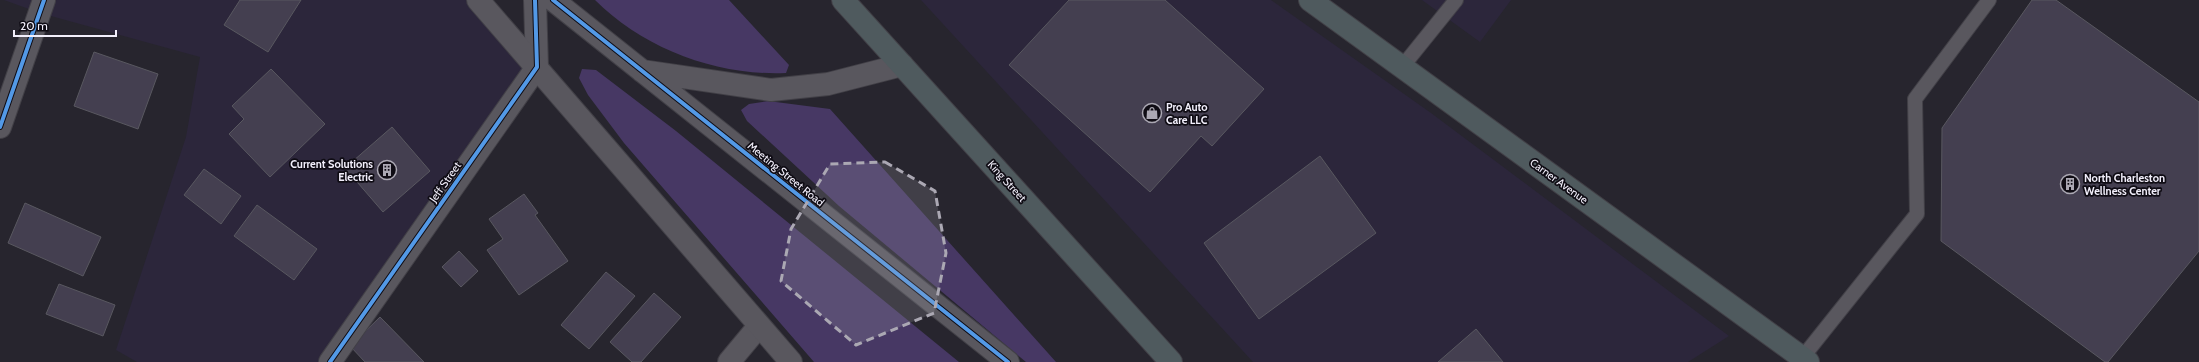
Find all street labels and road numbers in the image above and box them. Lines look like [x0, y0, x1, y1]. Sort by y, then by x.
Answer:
street label: Meeting Street Road [745, 139, 827, 209]
street label: Carner Avenue [1527, 155, 1591, 207]
street label: King Street [985, 157, 1030, 205]
street label: Jeff Street [425, 159, 464, 206]

